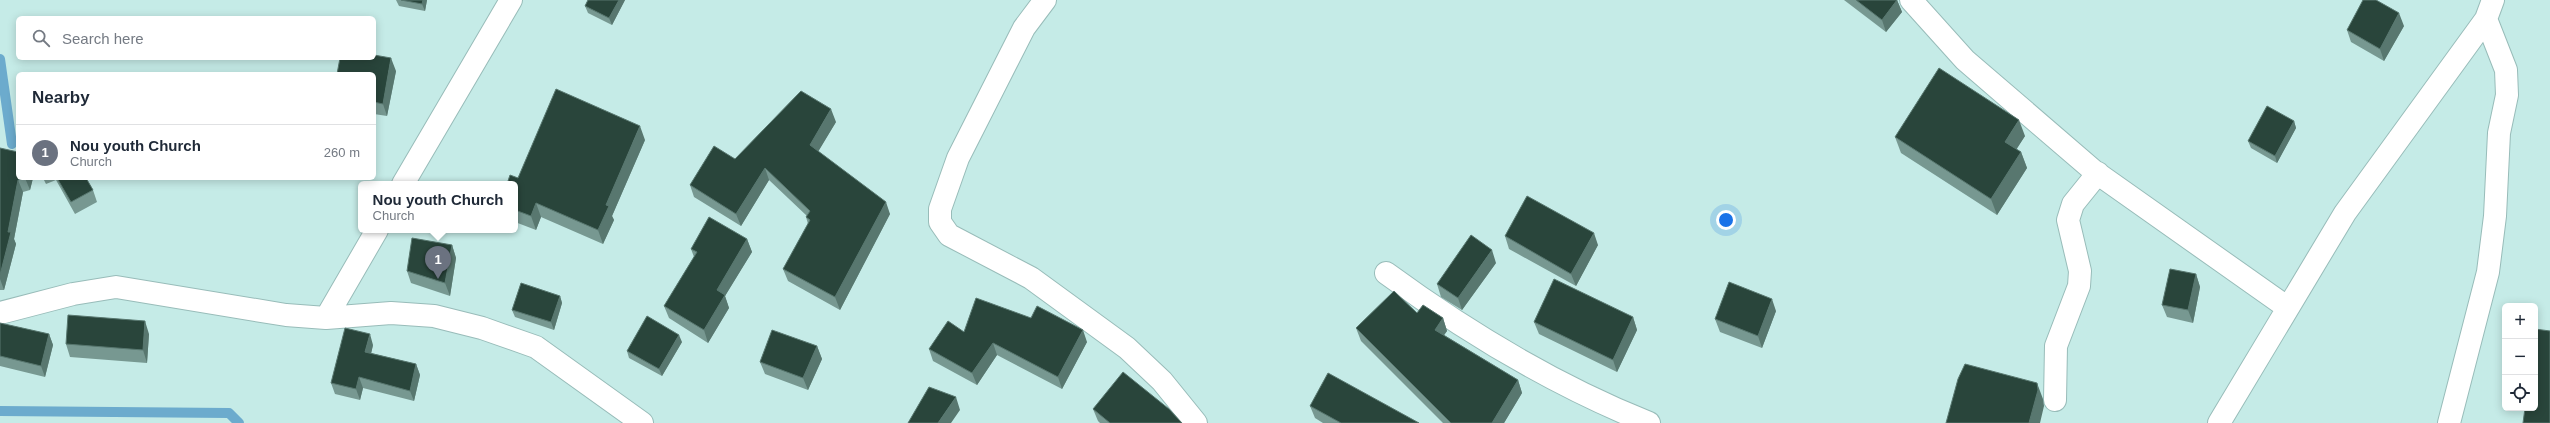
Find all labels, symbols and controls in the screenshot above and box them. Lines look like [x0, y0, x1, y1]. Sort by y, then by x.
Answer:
search box [16, 16, 376, 60]
icon: search [30, 27, 52, 49]
text: Search here [62, 30, 144, 47]
text: Nearby [32, 88, 90, 107]
text: Nou youth Church [70, 137, 201, 154]
text: 1 [41, 145, 49, 160]
text: 260 m [324, 145, 360, 160]
text: Church [70, 154, 112, 169]
popup [358, 181, 518, 233]
text: Nou youth Church [373, 191, 503, 208]
text: Church [373, 208, 415, 223]
your location [1716, 210, 1736, 230]
pin: 1 [425, 246, 451, 279]
map controls [2502, 303, 2538, 411]
button: + [2502, 303, 2538, 339]
button: − [2502, 339, 2538, 375]
button: locate [2502, 375, 2538, 411]

